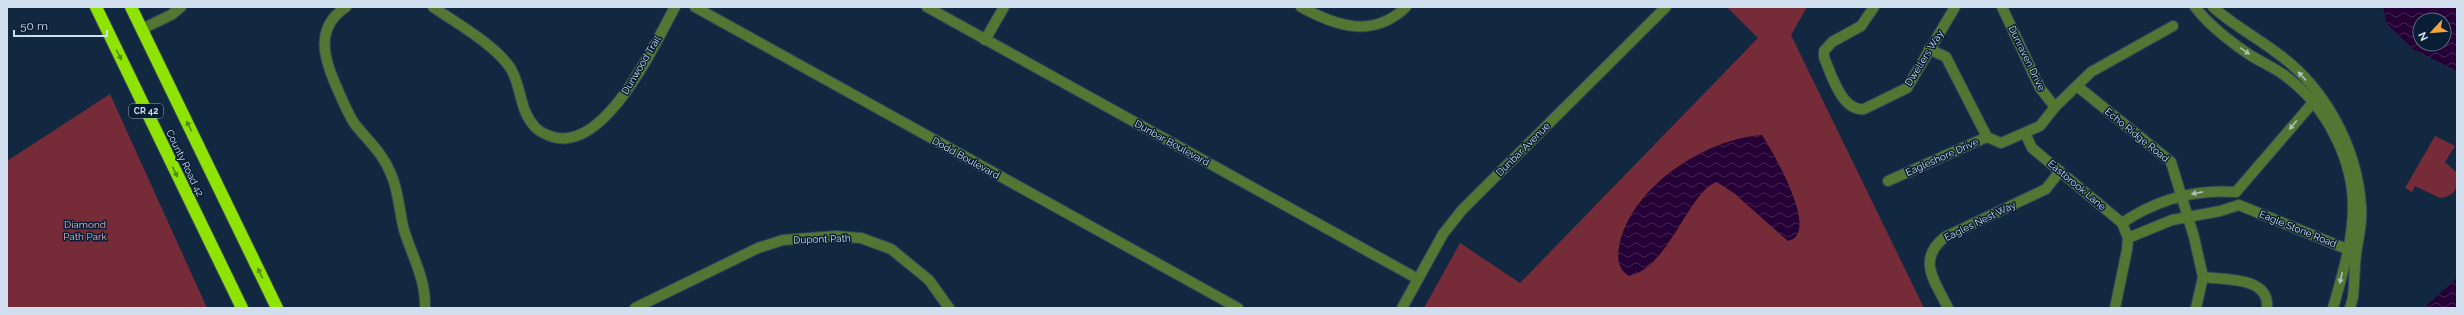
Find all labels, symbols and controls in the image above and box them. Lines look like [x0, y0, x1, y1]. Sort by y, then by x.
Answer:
scale bar [14, 12, 107, 38]
north arrow [2412, 12, 2452, 52]
text: 50 m [20, 19, 48, 33]
street label: Dunraven Drive [2007, 24, 2048, 92]
street label: Dwellers Way [1903, 28, 1946, 88]
text: N [2416, 30, 2431, 43]
street label: Dunwood Trail [619, 34, 663, 96]
one-way arrow [2239, 47, 2250, 55]
one-way arrow [116, 49, 122, 60]
one-way arrow [2297, 71, 2307, 81]
road number: CR 42 [129, 104, 163, 118]
street label: Echo Ridge Road [2103, 106, 2171, 164]
street label: Dunbar Boulevard [1133, 118, 1211, 168]
one-way arrow [2288, 119, 2297, 130]
street label: Dunbar Avenue [1494, 120, 1552, 178]
one-way arrow [186, 121, 192, 132]
street label: County Road 42 [164, 128, 206, 198]
street label: Dodd Boulevard [930, 135, 1002, 181]
street label: Eagleshore Drive [1904, 136, 1980, 178]
street label: Eastbrook Lane [2046, 158, 2108, 212]
one-way arrow [172, 166, 179, 177]
one-way arrow [2191, 191, 2203, 197]
street label: Eagles Nest Way [1942, 199, 2018, 243]
street label: Eagle Stone Road [2258, 208, 2338, 250]
park label: Diamond Path Park [63, 219, 108, 242]
street label: Dupont Path [793, 232, 851, 246]
one-way arrow [257, 267, 263, 279]
one-way arrow [2338, 273, 2344, 285]

